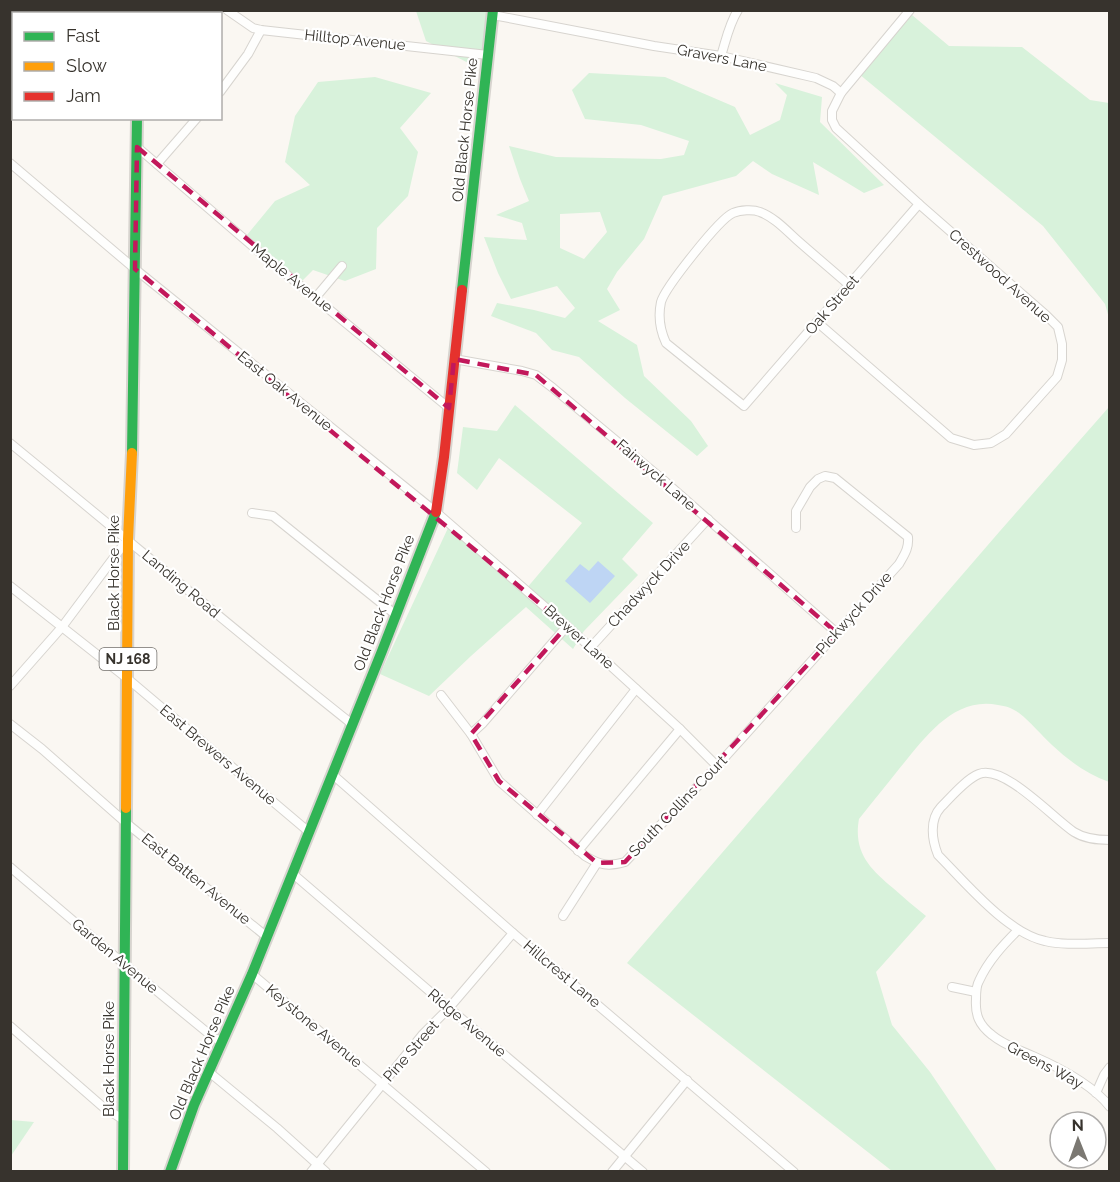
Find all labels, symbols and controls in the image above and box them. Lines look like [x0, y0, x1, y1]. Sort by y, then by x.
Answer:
legend [12, 12, 222, 120]
text: Fast [66, 25, 100, 46]
street label: Hilltop Avenue [304, 26, 407, 54]
street label: Gravers Lane [675, 40, 769, 76]
text: Slow [66, 55, 107, 76]
street label: Old Black Horse Pike [448, 57, 482, 203]
text: Jam [66, 85, 101, 106]
street label: Crestwood Avenue [945, 225, 1055, 327]
street label: Maple Avenue [248, 240, 336, 316]
street label: Oak Street [801, 272, 863, 338]
street label: East Oak Avenue [234, 347, 336, 435]
street label: Fairwyck Lane [613, 436, 699, 514]
street label: Black Horse Pike [105, 515, 123, 631]
street label: Old Black Horse Pike [350, 532, 418, 674]
street label: Chadwyck Drive [604, 537, 694, 631]
street label: Landing Road [138, 546, 224, 622]
street label: Pickwyck Drive [812, 568, 896, 658]
street label: Brewer Lane [540, 601, 618, 673]
road number: NJ 168 [100, 648, 156, 670]
street label: East Brewers Avenue [156, 701, 280, 809]
street label: South Collins Court [625, 752, 731, 860]
street label: East Batten Avenue [138, 830, 254, 929]
street label: Garden Avenue [68, 915, 162, 997]
street label: Hillcrest Lane [520, 937, 604, 1012]
street label: Keystone Avenue [262, 980, 366, 1072]
street label: Old Black Horse Pike [165, 983, 239, 1123]
street label: Ridge Avenue [424, 985, 510, 1061]
street label: Black Horse Pike [100, 1001, 118, 1117]
street label: Pine Street [379, 1017, 443, 1085]
street label: Greens Way [1004, 1037, 1086, 1093]
north arrow [1048, 1110, 1108, 1170]
text: N [1071, 1116, 1084, 1135]

